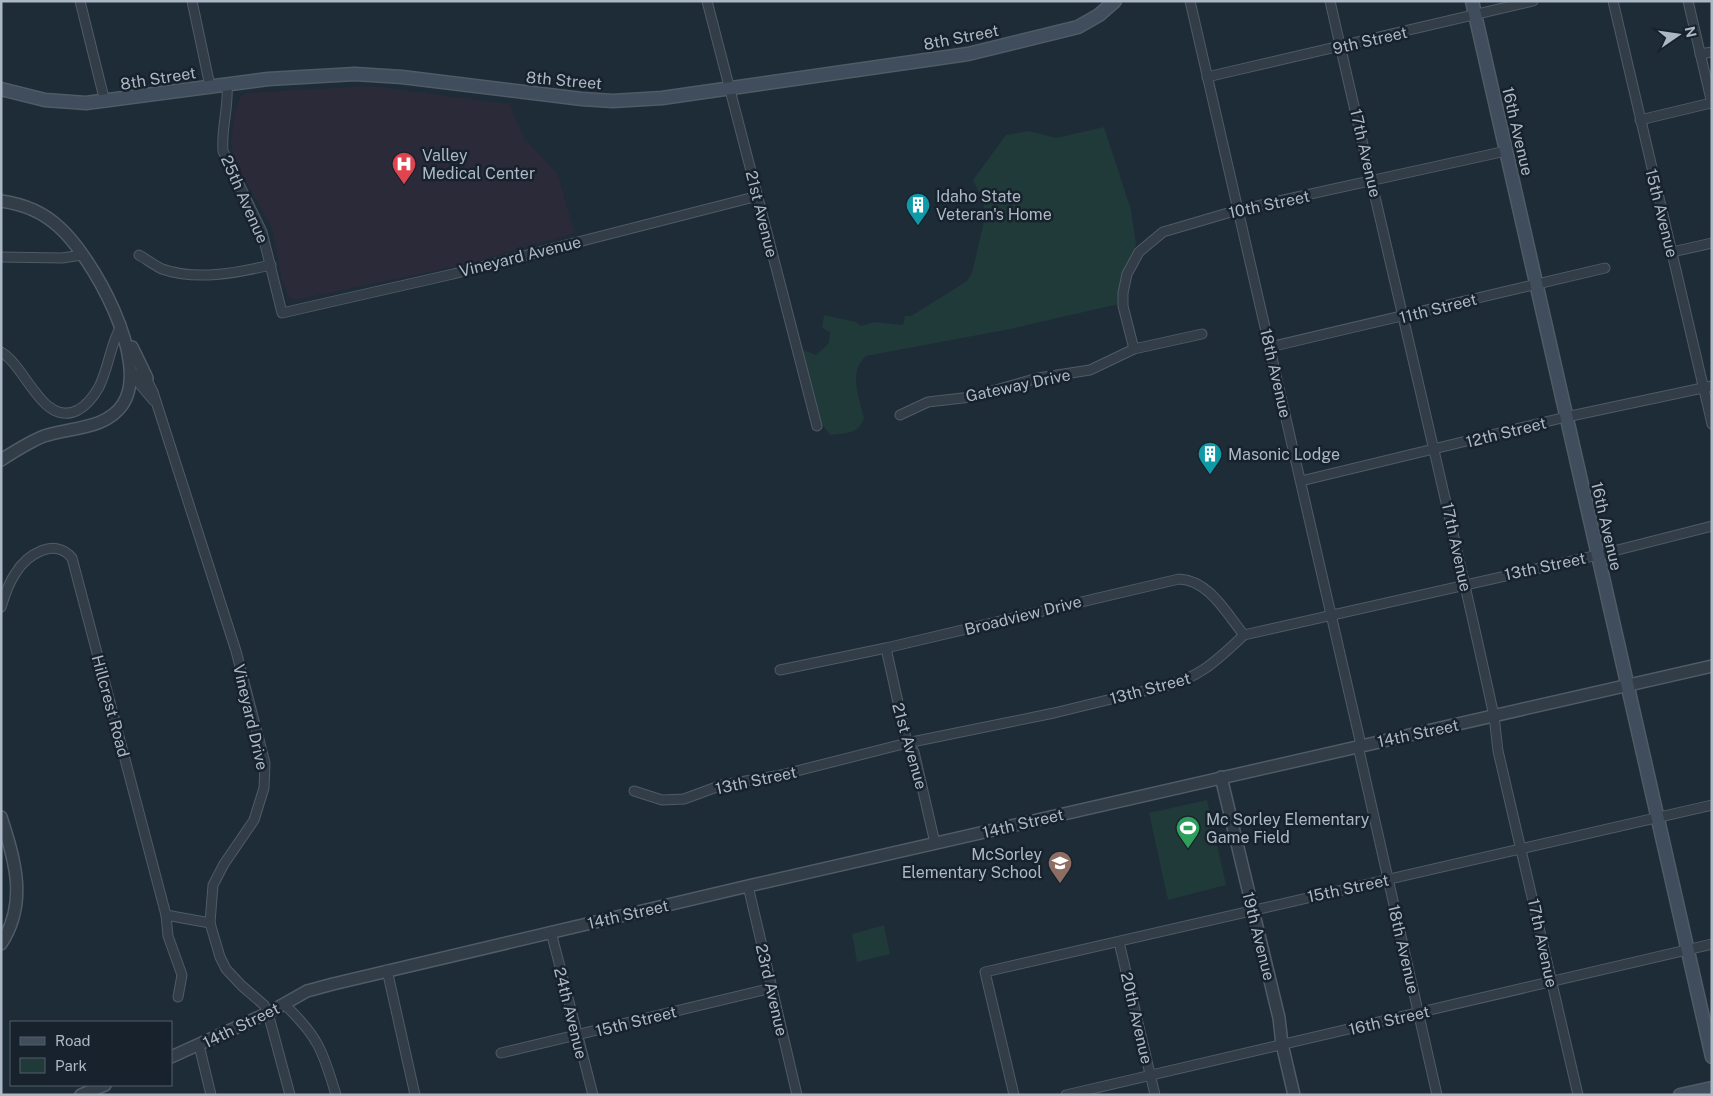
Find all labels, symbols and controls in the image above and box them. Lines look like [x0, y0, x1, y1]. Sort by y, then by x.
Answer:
north arrow [1653, 10, 1703, 60]
street label: 8th Street [922, 21, 1000, 54]
street label: 9th Street [1331, 23, 1409, 58]
text: N [1682, 25, 1700, 39]
street label: 8th Street [119, 63, 197, 94]
street label: 8th Street [525, 68, 603, 93]
street label: 16th Avenue [1498, 85, 1537, 177]
street label: 17th Avenue [1346, 107, 1385, 199]
place label: Valley Medical Center [422, 146, 535, 183]
hospital icon: Valley Medical Center [391, 151, 417, 185]
street label: 25th Avenue [217, 152, 272, 246]
street label: 15th Avenue [1641, 167, 1682, 260]
street label: 21st Avenue [742, 169, 782, 260]
place label: Idaho State Veteran's Home [936, 187, 1052, 224]
street label: 10th Street [1227, 187, 1311, 222]
building icon: Idaho State Veteran's Home [905, 192, 931, 226]
street label: Vineyard Avenue [457, 232, 583, 281]
street label: 11th Street [1397, 290, 1479, 327]
street label: 18th Avenue [1256, 327, 1295, 420]
street label: Gateway Drive [964, 365, 1072, 406]
street label: 12th Street [1464, 413, 1548, 452]
building icon: Masonic Lodge [1197, 441, 1223, 475]
place label: Masonic Lodge [1228, 445, 1340, 464]
street label: 16th Avenue [1587, 480, 1626, 572]
street label: 17th Avenue [1438, 501, 1475, 593]
street label: 13th Street [1503, 549, 1588, 584]
street label: Broadview Drive [963, 592, 1084, 639]
street label: Hillcrest Road [88, 653, 133, 759]
street label: Vineyard Drive [229, 662, 272, 772]
street label: 13th Street [1108, 669, 1193, 708]
street label: 21st Avenue [888, 701, 931, 792]
street label: 14th Street [1376, 716, 1460, 751]
street label: 13th Street [714, 763, 799, 798]
street label: 14th Street [981, 805, 1066, 842]
place label: Mc Sorley Elementary Game Field [1206, 810, 1370, 847]
sports icon: Mc Sorley Elementary Game Field [1175, 815, 1201, 849]
place label: McSorley Elementary School [902, 845, 1042, 882]
school or university icon: McSorley Elementary School [1047, 850, 1073, 884]
street label: 15th Street [1306, 871, 1391, 906]
street label: 19th Avenue [1238, 890, 1279, 982]
street label: 14th Street [586, 896, 671, 933]
street label: 17th Avenue [1524, 897, 1561, 989]
street label: 18th Avenue [1384, 903, 1423, 996]
street label: 23rd Avenue [752, 942, 791, 1038]
street label: 24th Avenue [550, 965, 591, 1061]
street label: 20th Avenue [1117, 970, 1156, 1066]
street label: 14th Street [200, 999, 283, 1052]
street label: 15th Street [594, 1002, 679, 1041]
street label: 16th Street [1347, 1002, 1431, 1039]
legend [10, 1021, 172, 1086]
text: Road [55, 1032, 91, 1049]
text: Park [55, 1057, 87, 1074]

